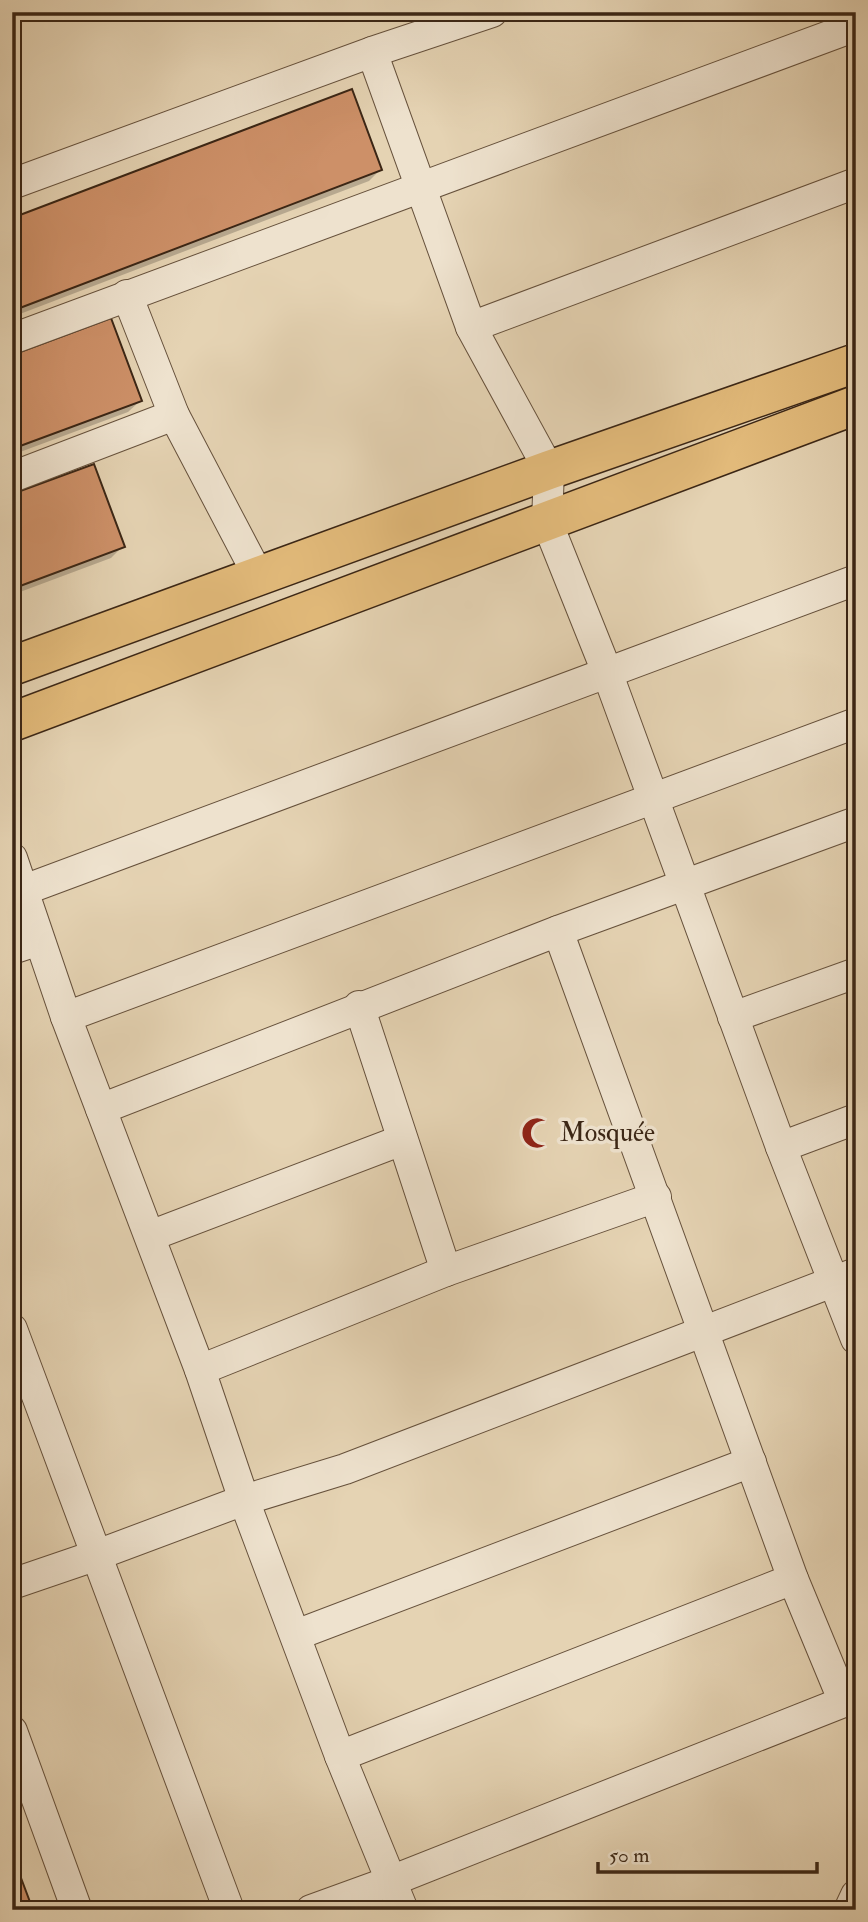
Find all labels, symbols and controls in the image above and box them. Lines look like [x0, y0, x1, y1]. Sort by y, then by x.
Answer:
mosque icon: Mosquée [520, 1116, 554, 1150]
place label: Mosquée [560, 1117, 655, 1149]
scale bar [598, 1831, 817, 1875]
text: 50 m [609, 1842, 650, 1869]

